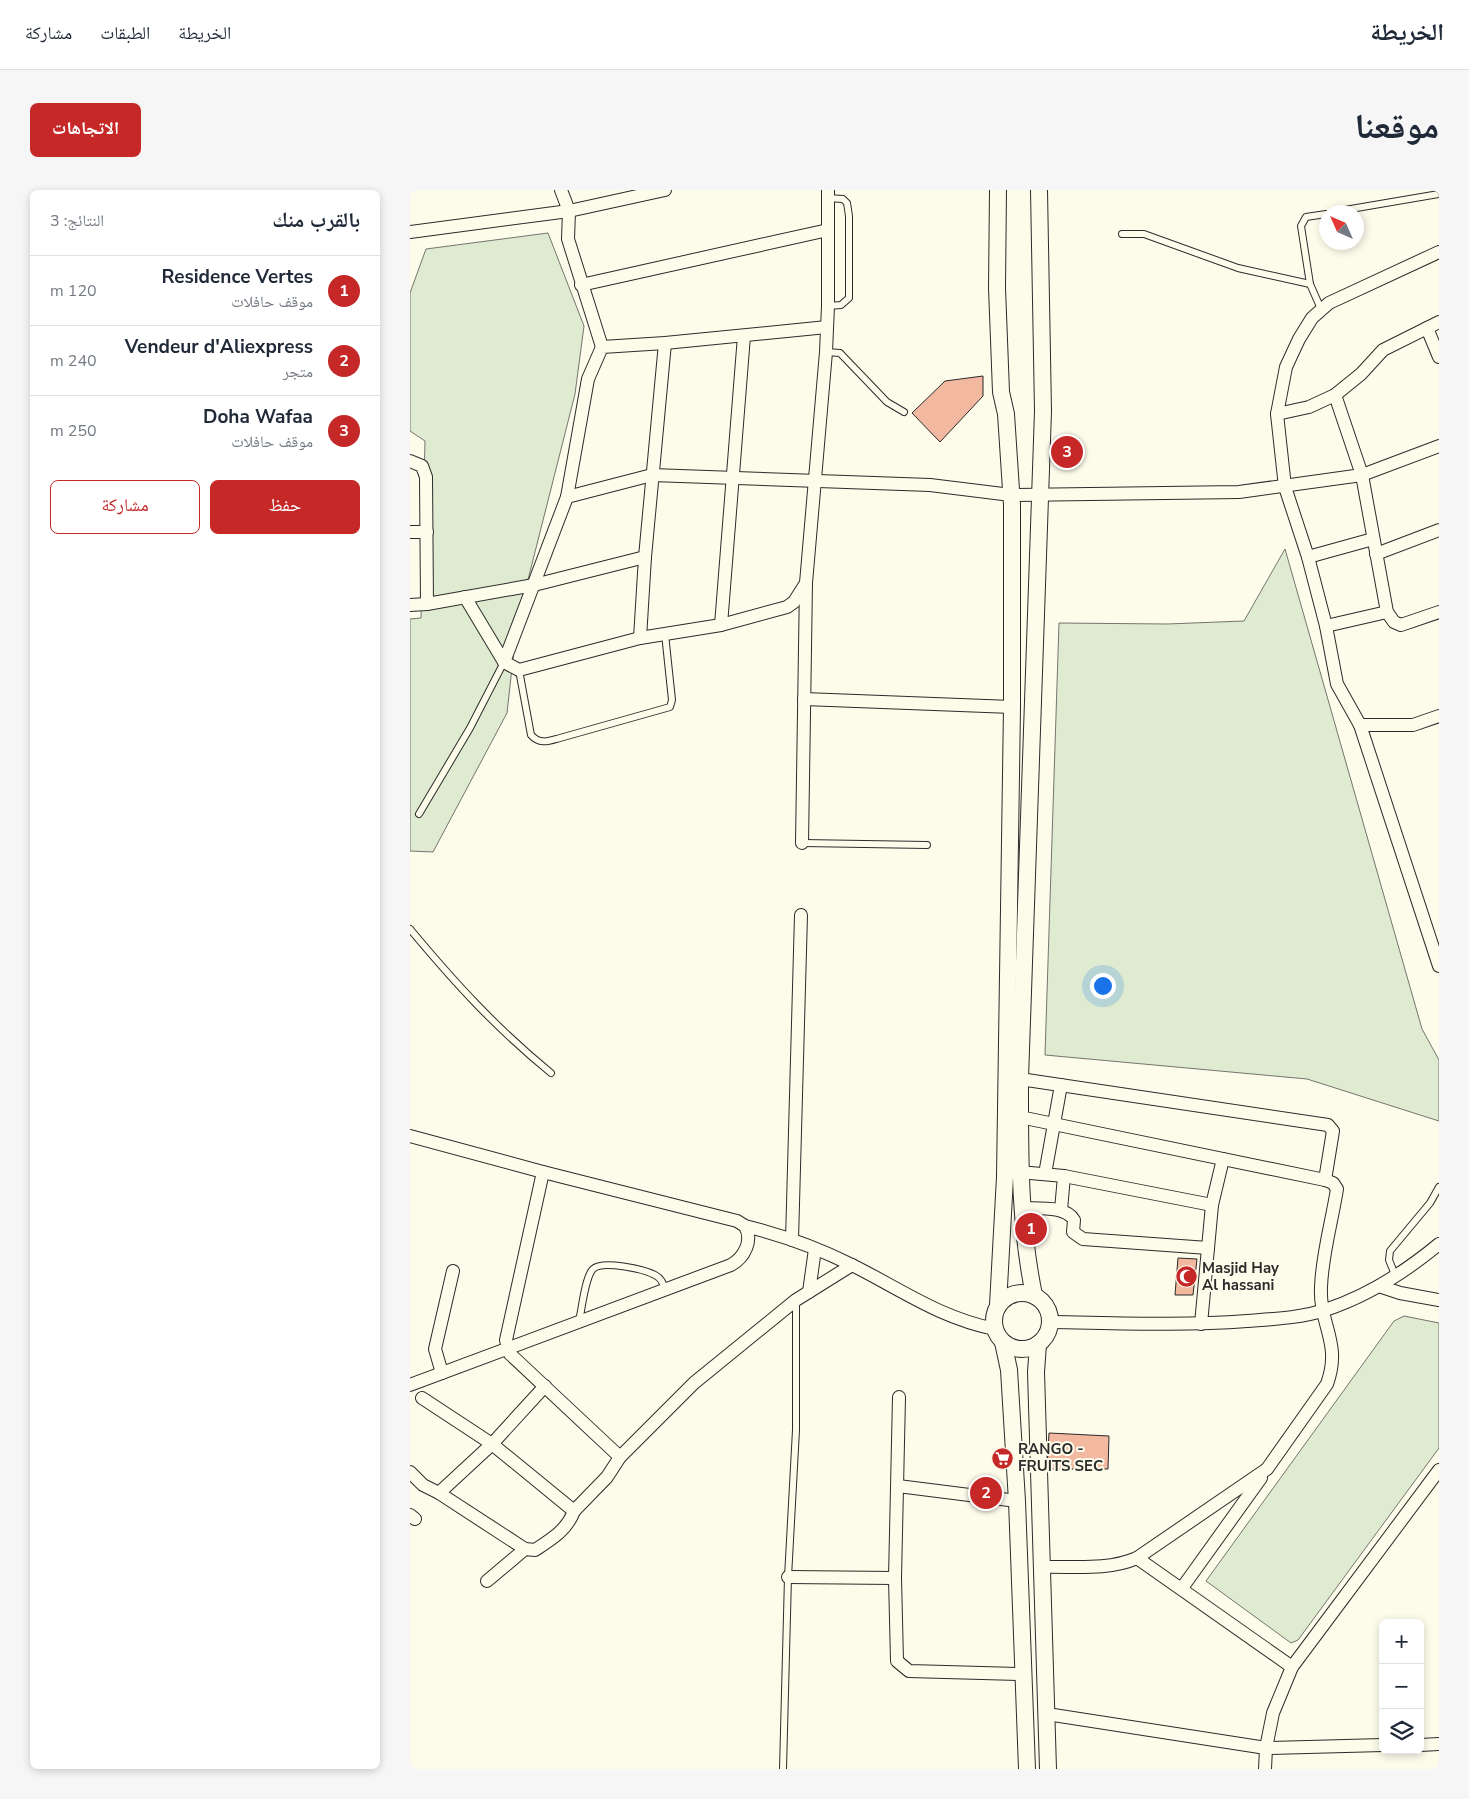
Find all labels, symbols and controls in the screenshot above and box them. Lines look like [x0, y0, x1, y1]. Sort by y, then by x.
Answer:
text: الخريطة [1370, 16, 1444, 48]
text: مشاركة [25, 21, 72, 45]
text: الطبقات [100, 21, 150, 45]
text: الخريطة [178, 21, 231, 45]
button: الاتجاهات [30, 103, 141, 157]
text: موقعنا [1354, 103, 1439, 150]
north arrow [1319, 205, 1364, 250]
text: بالقرب منك [272, 206, 360, 234]
text: النتائج: 3 [50, 210, 104, 232]
text: Residence Vertes [161, 264, 313, 290]
text: 120 m [50, 280, 97, 302]
text: 1 [339, 280, 349, 302]
text: موقف حافلات [231, 291, 313, 313]
text: Vendeur d'Aliexpress [125, 334, 313, 360]
text: 240 m [50, 350, 97, 372]
text: 2 [339, 350, 349, 372]
text: متجر [283, 361, 313, 383]
text: Doha Wafaa [203, 404, 313, 430]
text: 250 m [50, 420, 97, 442]
text: 3 [339, 420, 349, 442]
text: موقف حافلات [231, 431, 313, 453]
pin: 3 [1051, 433, 1083, 471]
button: مشاركة [50, 480, 200, 534]
button: حفظ [210, 480, 360, 534]
your location [1090, 973, 1116, 999]
pin: 1 [1015, 1210, 1047, 1248]
place label: Masjid Hay Al hassani [1202, 1258, 1279, 1295]
mosque icon: Masjid Hay Al hassani [1174, 1265, 1198, 1289]
place label: RANGO - FRUITS SEC [1018, 1439, 1103, 1476]
supermarket icon: RANGO - FRUITS SEC [990, 1446, 1014, 1470]
pin: 2 [970, 1474, 1002, 1512]
map controls [1379, 1619, 1424, 1754]
button: + [1379, 1619, 1424, 1664]
button: − [1379, 1664, 1424, 1709]
button: layers [1379, 1709, 1424, 1754]

